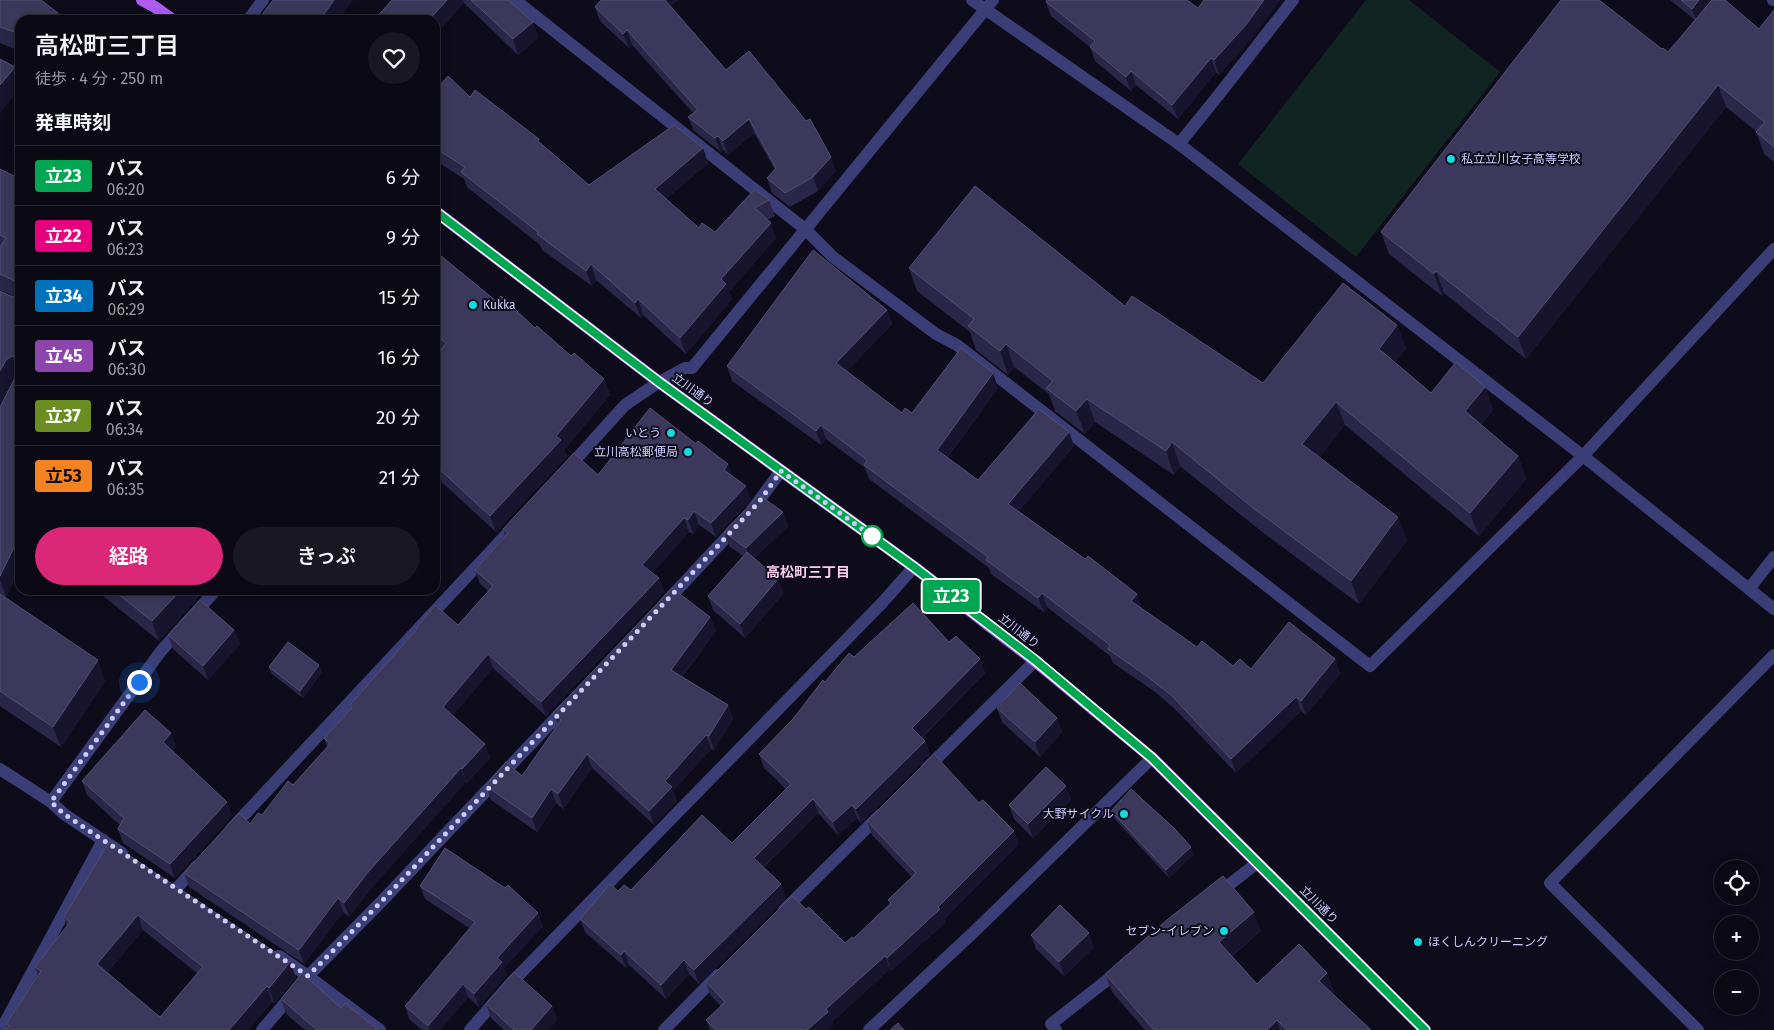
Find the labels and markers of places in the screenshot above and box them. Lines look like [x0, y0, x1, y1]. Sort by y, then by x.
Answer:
place label: 私立立川女子高等学校 [1461, 152, 1581, 166]
marker: 私立立川女子高等学校 [1445, 153, 1457, 165]
place label: Kukka [483, 298, 516, 312]
marker: Kukka [467, 299, 479, 311]
place label: いとう [625, 426, 661, 440]
marker: いとう [665, 427, 677, 439]
place label: 立川高松郵便局 [594, 445, 678, 459]
marker: 立川高松郵便局 [682, 446, 694, 458]
unlabelled marker [861, 525, 883, 547]
place label: 大野サイクル [1043, 807, 1114, 821]
marker: 大野サイクル [1118, 808, 1130, 820]
place label: セブン-イレブン [1125, 924, 1214, 938]
marker: セブン-イレブン [1218, 925, 1230, 937]
place label: ほくしんクリーニング [1428, 935, 1548, 949]
marker: ほくしんクリーニング [1412, 936, 1424, 948]

